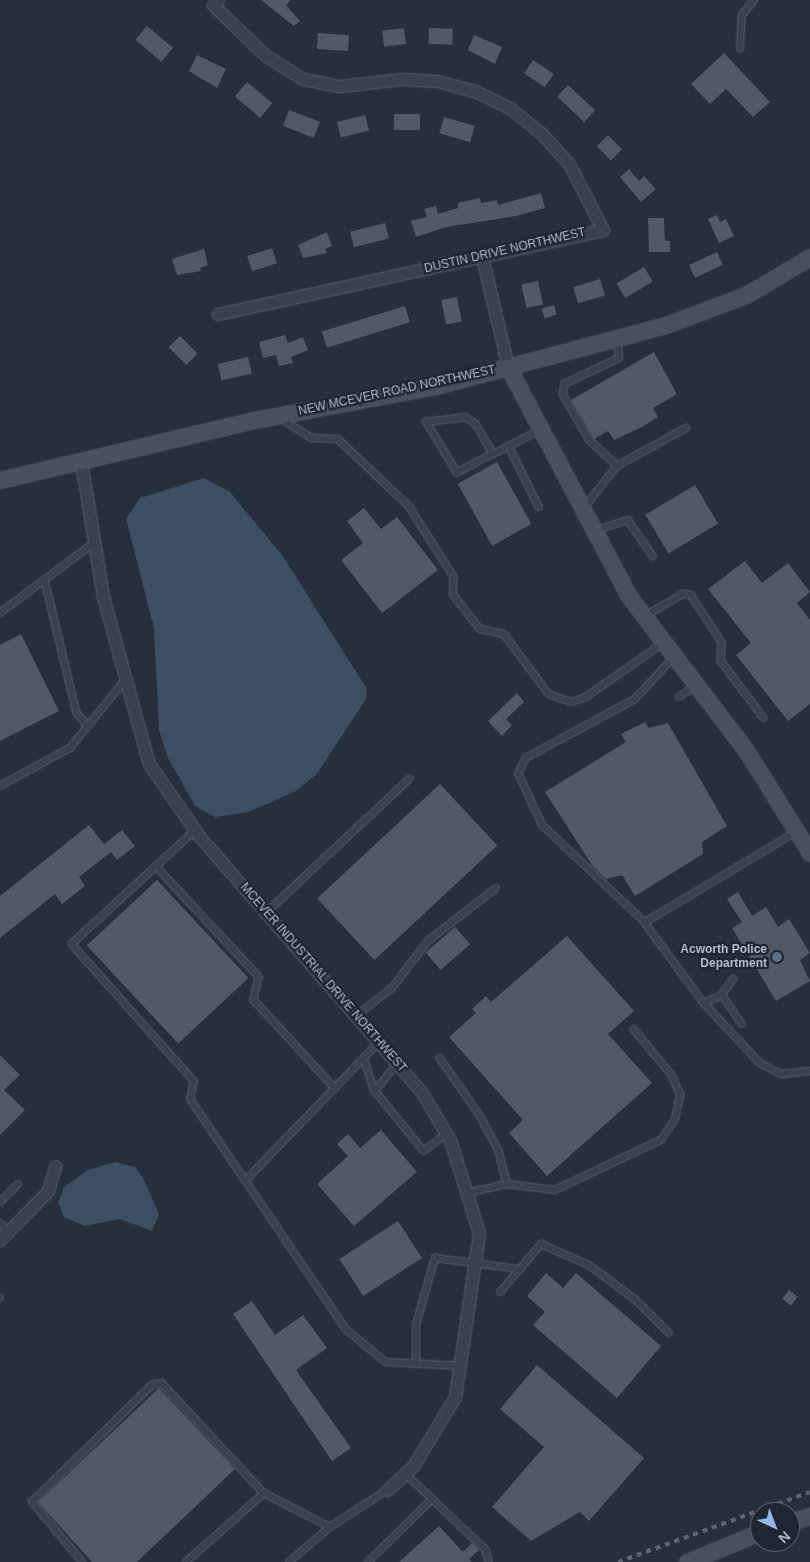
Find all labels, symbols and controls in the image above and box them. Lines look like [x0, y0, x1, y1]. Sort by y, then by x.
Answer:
street label: DUSTIN DRIVE NORTHWEST [423, 225, 587, 277]
street label: NEW MCEVER ROAD NORTHWEST [297, 363, 497, 419]
street label: MCEVER INDUSTRIAL DRIVE NORTHWEST [237, 880, 409, 1076]
place label: Acworth Police Department [680, 943, 767, 971]
marker: Acworth Police Department [771, 951, 783, 963]
north arrow [750, 1502, 800, 1552]
text: N [775, 1528, 794, 1547]

